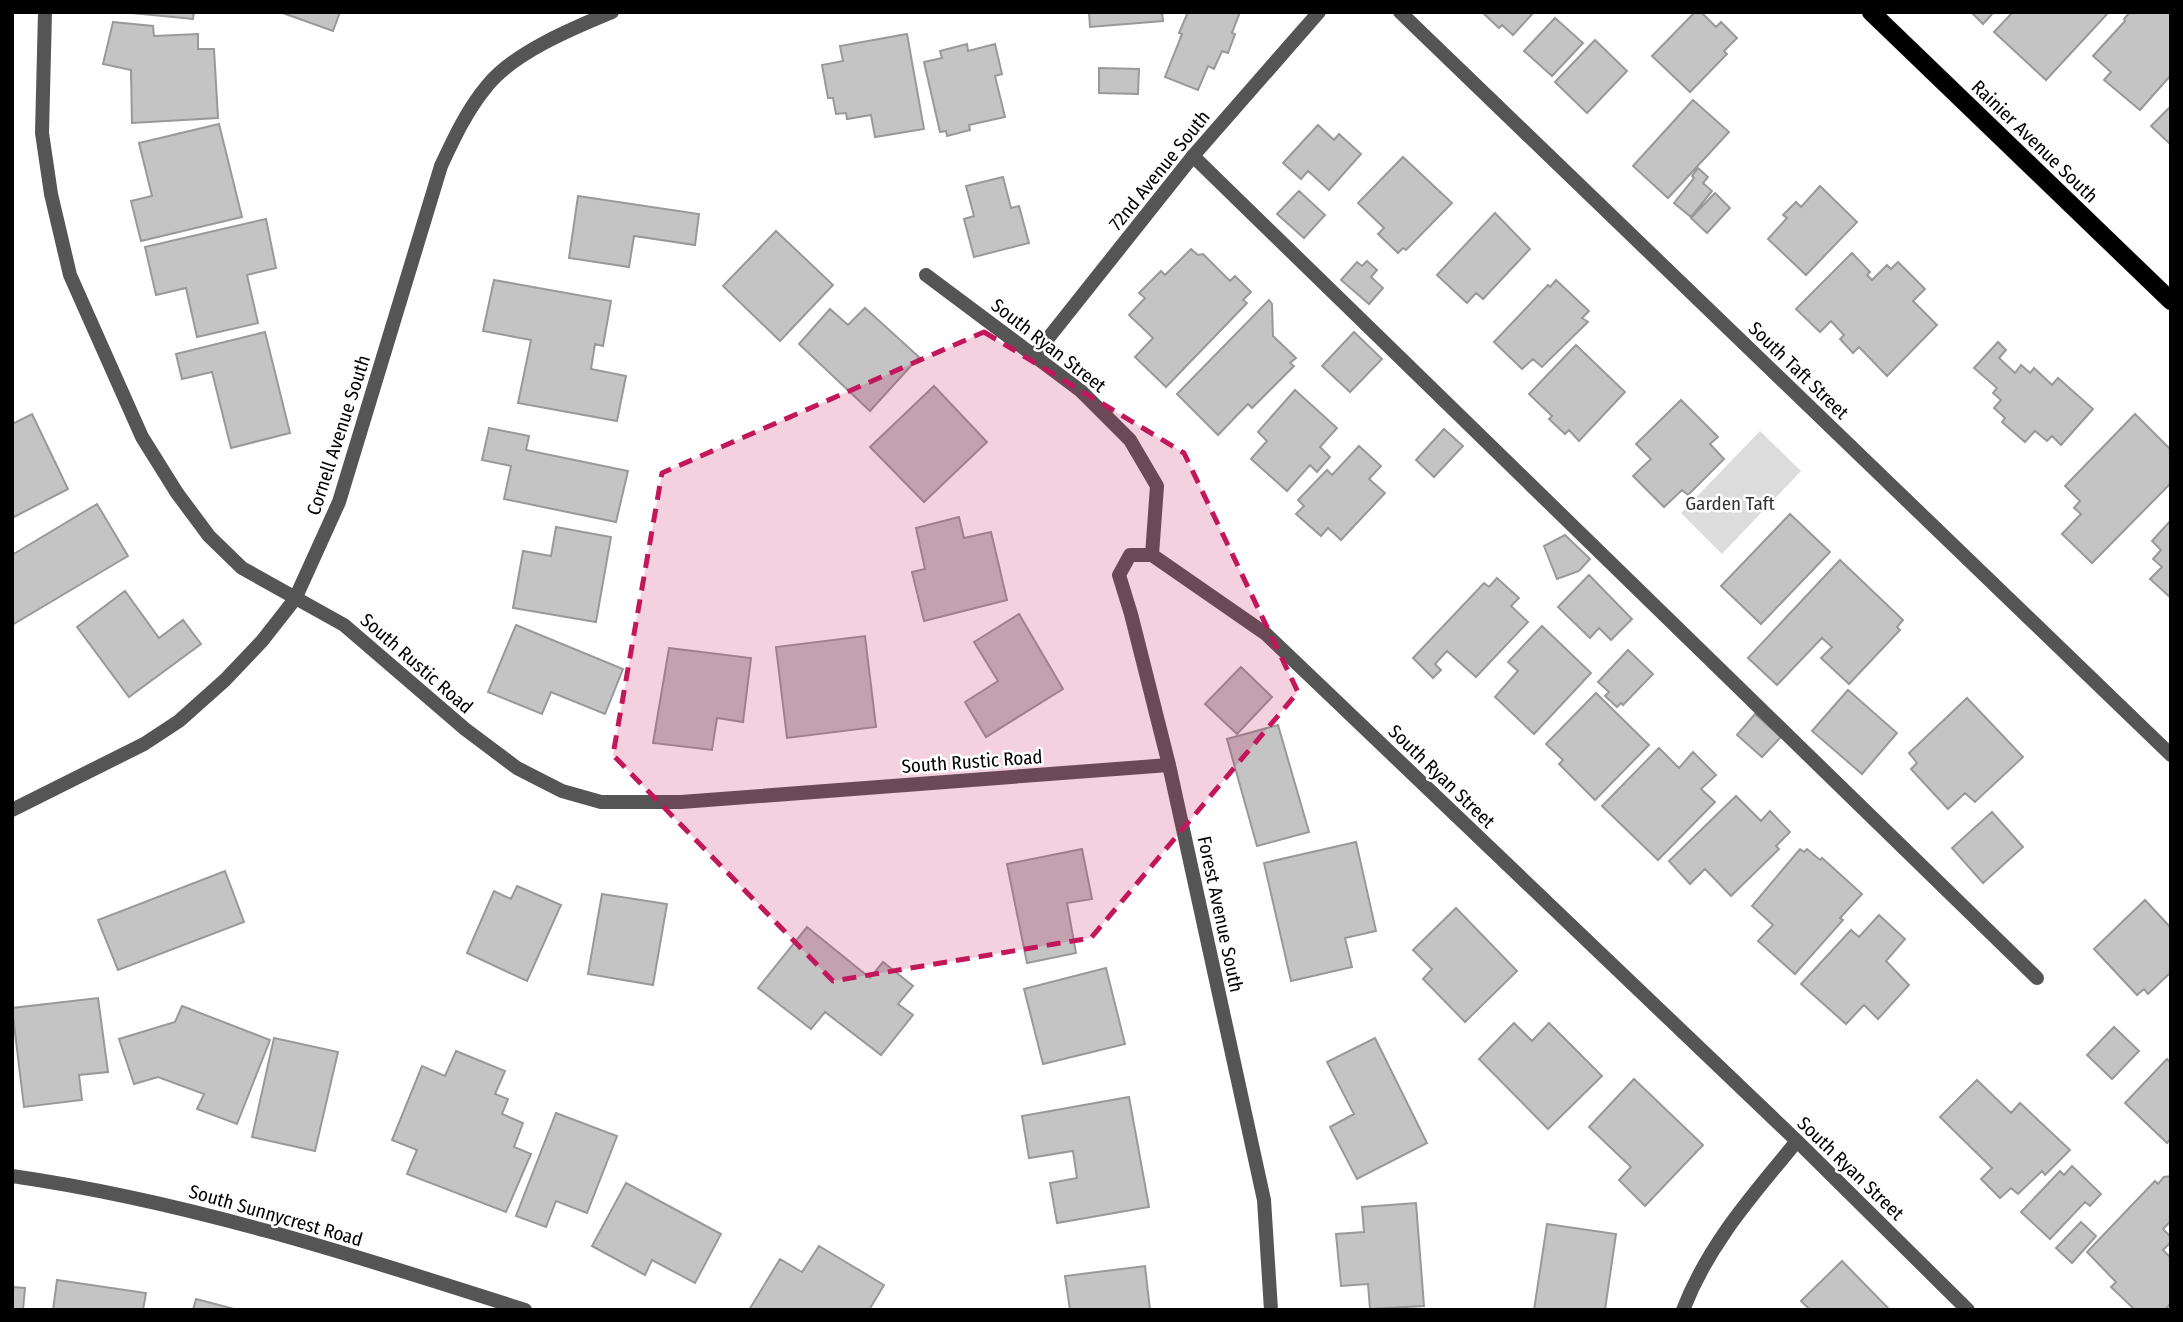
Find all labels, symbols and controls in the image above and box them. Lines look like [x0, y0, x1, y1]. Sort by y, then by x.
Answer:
street label: Rainier Avenue South [1967, 75, 2103, 208]
street label: 72nd Avenue South [1104, 106, 1215, 235]
street label: South Ryan Street [987, 294, 1111, 398]
street label: South Taft Street [1744, 317, 1854, 424]
street label: Cornell Avenue South [302, 352, 375, 518]
park label: Garden Taft [1685, 492, 1776, 515]
street label: South Rustic Road [356, 608, 478, 718]
street label: South Ryan Street [1384, 720, 1500, 833]
street label: South Rustic Road [901, 745, 1043, 778]
street label: Forest Avenue South [1193, 834, 1248, 994]
street label: South Ryan Street [1793, 1112, 1909, 1225]
street label: South Sunnycrest Road [186, 1180, 365, 1251]

